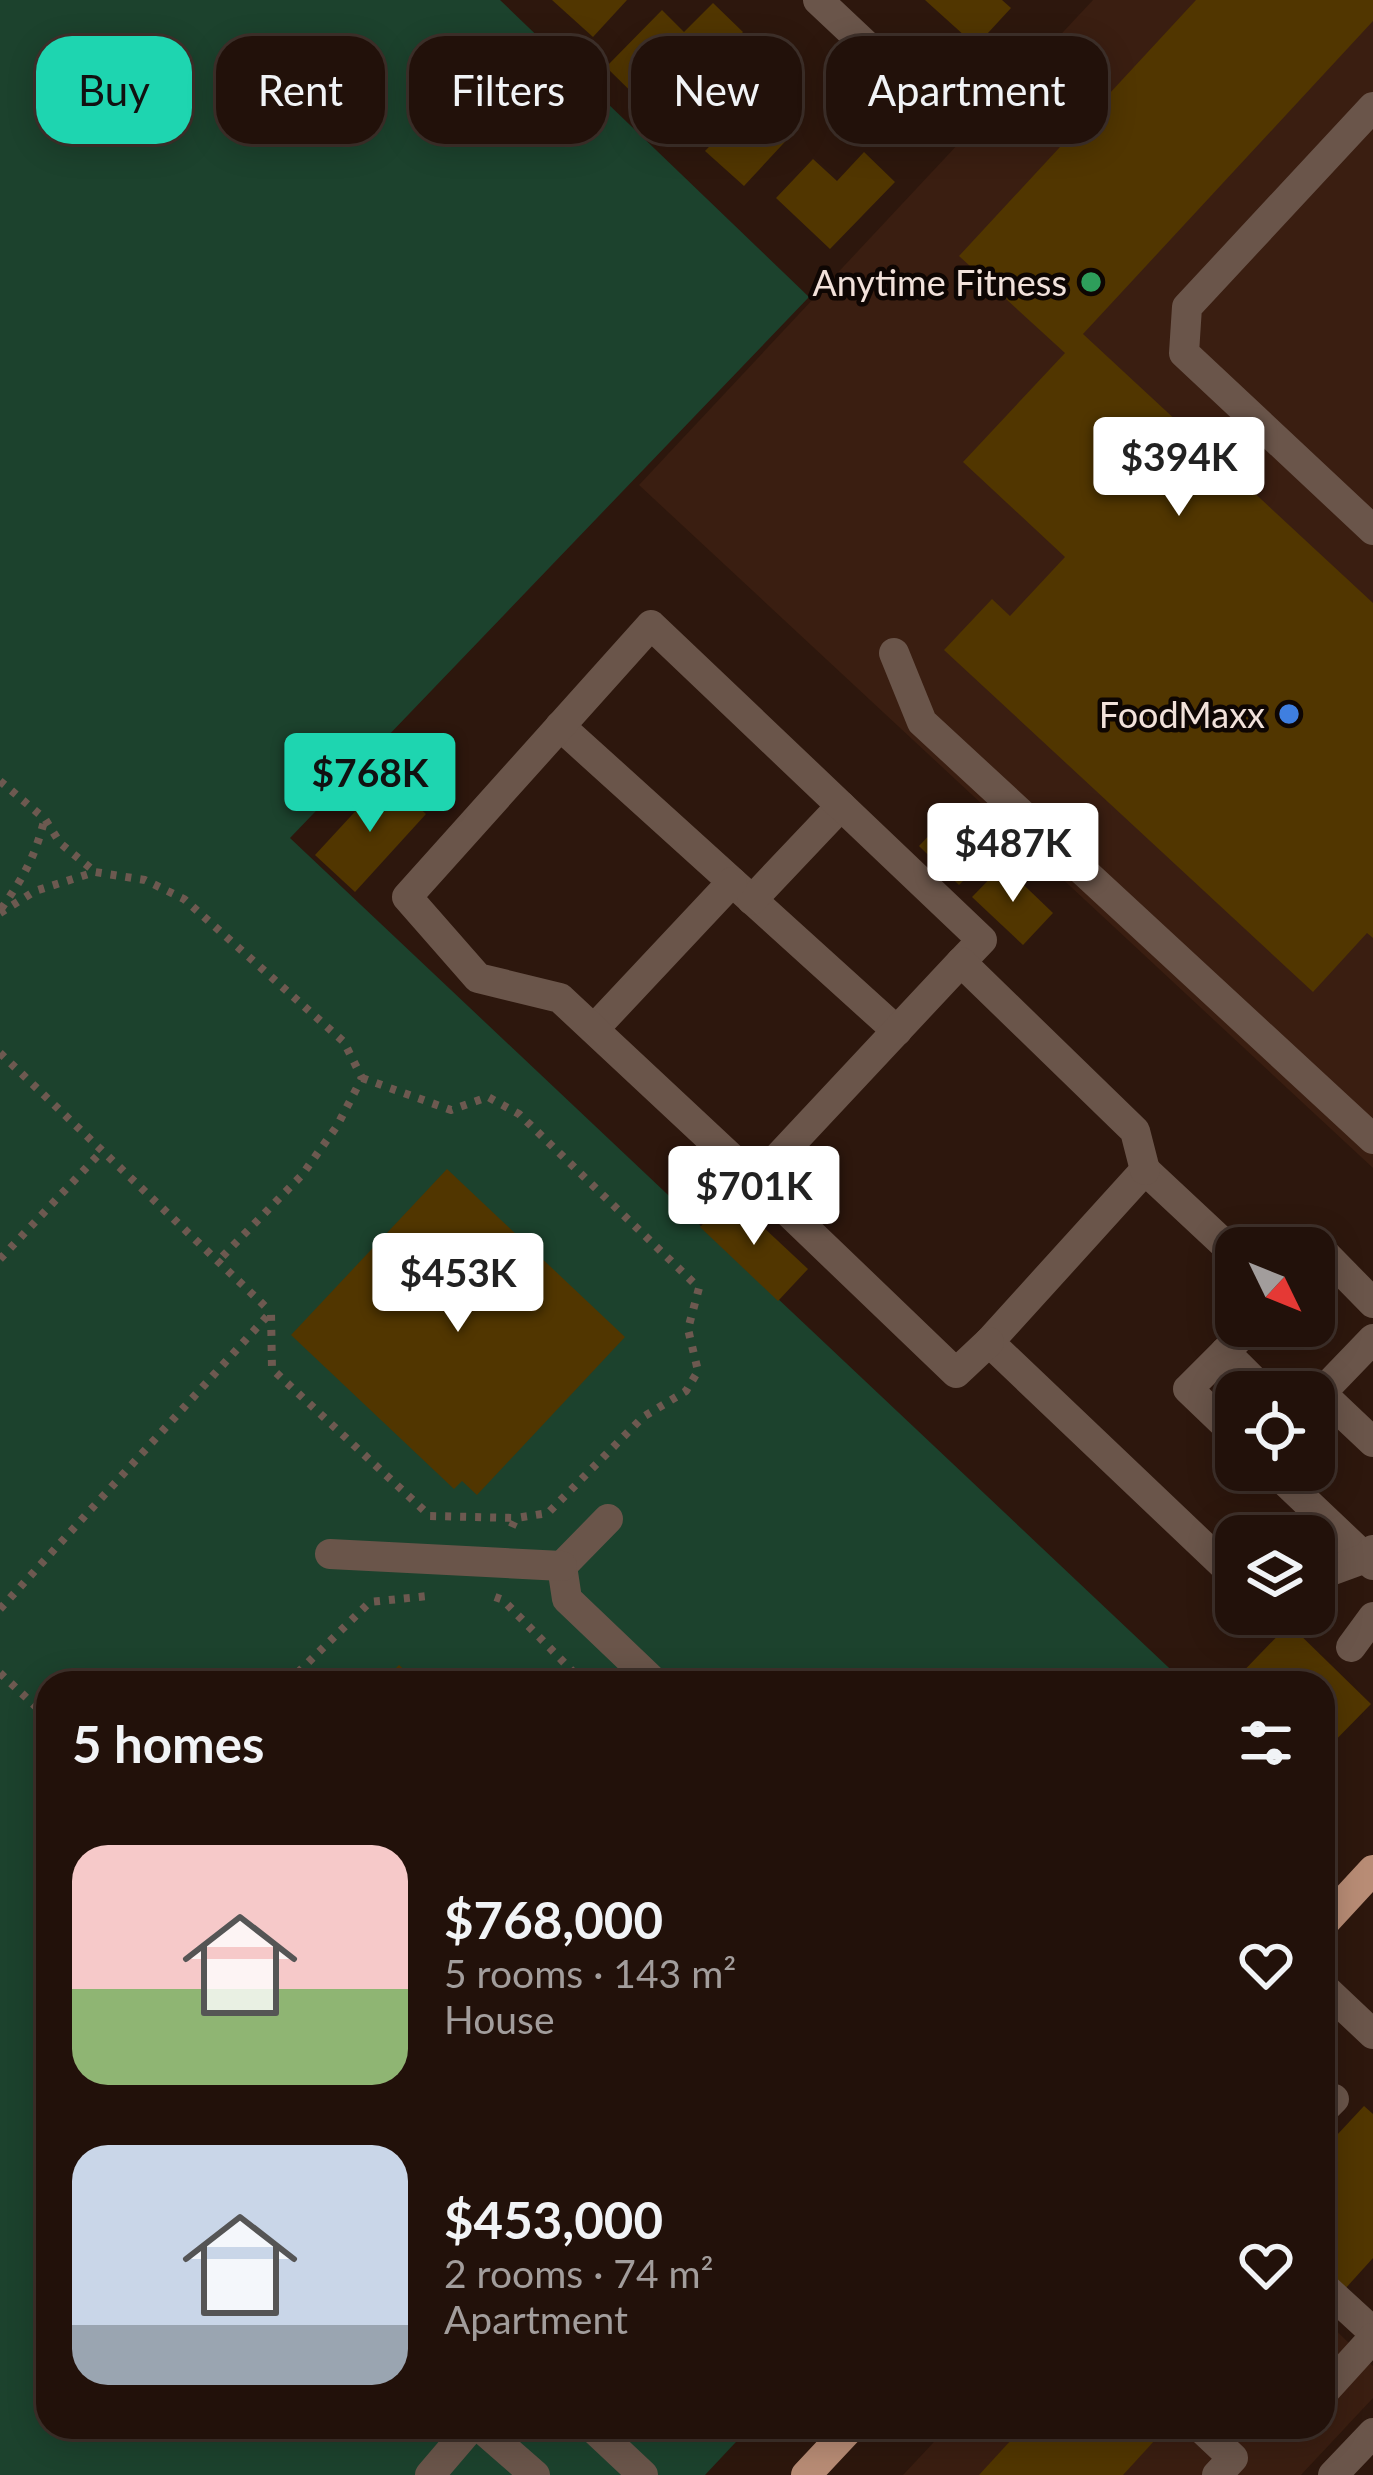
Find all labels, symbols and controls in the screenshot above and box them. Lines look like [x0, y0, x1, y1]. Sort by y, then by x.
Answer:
chip: Buy [36, 36, 192, 144]
chip: Rent [216, 36, 385, 144]
chip: Filters [409, 36, 607, 144]
chip: New [631, 36, 802, 144]
chip: Apartment [826, 36, 1108, 144]
place label: Anytime Fitness [812, 260, 1067, 304]
marker: Anytime Fitness [1078, 269, 1104, 295]
pin: $394K [1095, 417, 1263, 519]
text: $394K [1120, 433, 1238, 479]
place label: FoodMaxx [1099, 692, 1265, 736]
marker: FoodMaxx [1276, 701, 1302, 727]
pin: $768K [286, 733, 454, 835]
text: $768K [311, 749, 429, 795]
pin: $487K [929, 803, 1097, 905]
text: $487K [954, 819, 1072, 865]
pin: $701K [670, 1146, 838, 1248]
text: $701K [695, 1162, 813, 1208]
north arrow [1215, 1227, 1335, 1347]
map controls [1215, 1227, 1335, 1635]
pin: $453K [374, 1233, 542, 1335]
text: $453K [399, 1249, 517, 1295]
button: locate [1215, 1371, 1335, 1491]
button: layers [1215, 1515, 1335, 1635]
icon: filters [1233, 1710, 1299, 1776]
text: 5 homes [72, 1713, 264, 1774]
text: $768,000 [444, 1889, 663, 1950]
icon: home [168, 1893, 312, 2037]
icon: heart [1233, 1932, 1299, 1998]
text: 5 rooms · 143 m² [444, 1950, 736, 1996]
text: House [444, 1996, 555, 2042]
text: $453,000 [444, 2189, 663, 2250]
icon: home [168, 2193, 312, 2337]
icon: heart [1233, 2232, 1299, 2298]
text: 2 rooms · 74 m² [444, 2250, 714, 2296]
text: Apartment [444, 2296, 628, 2342]

